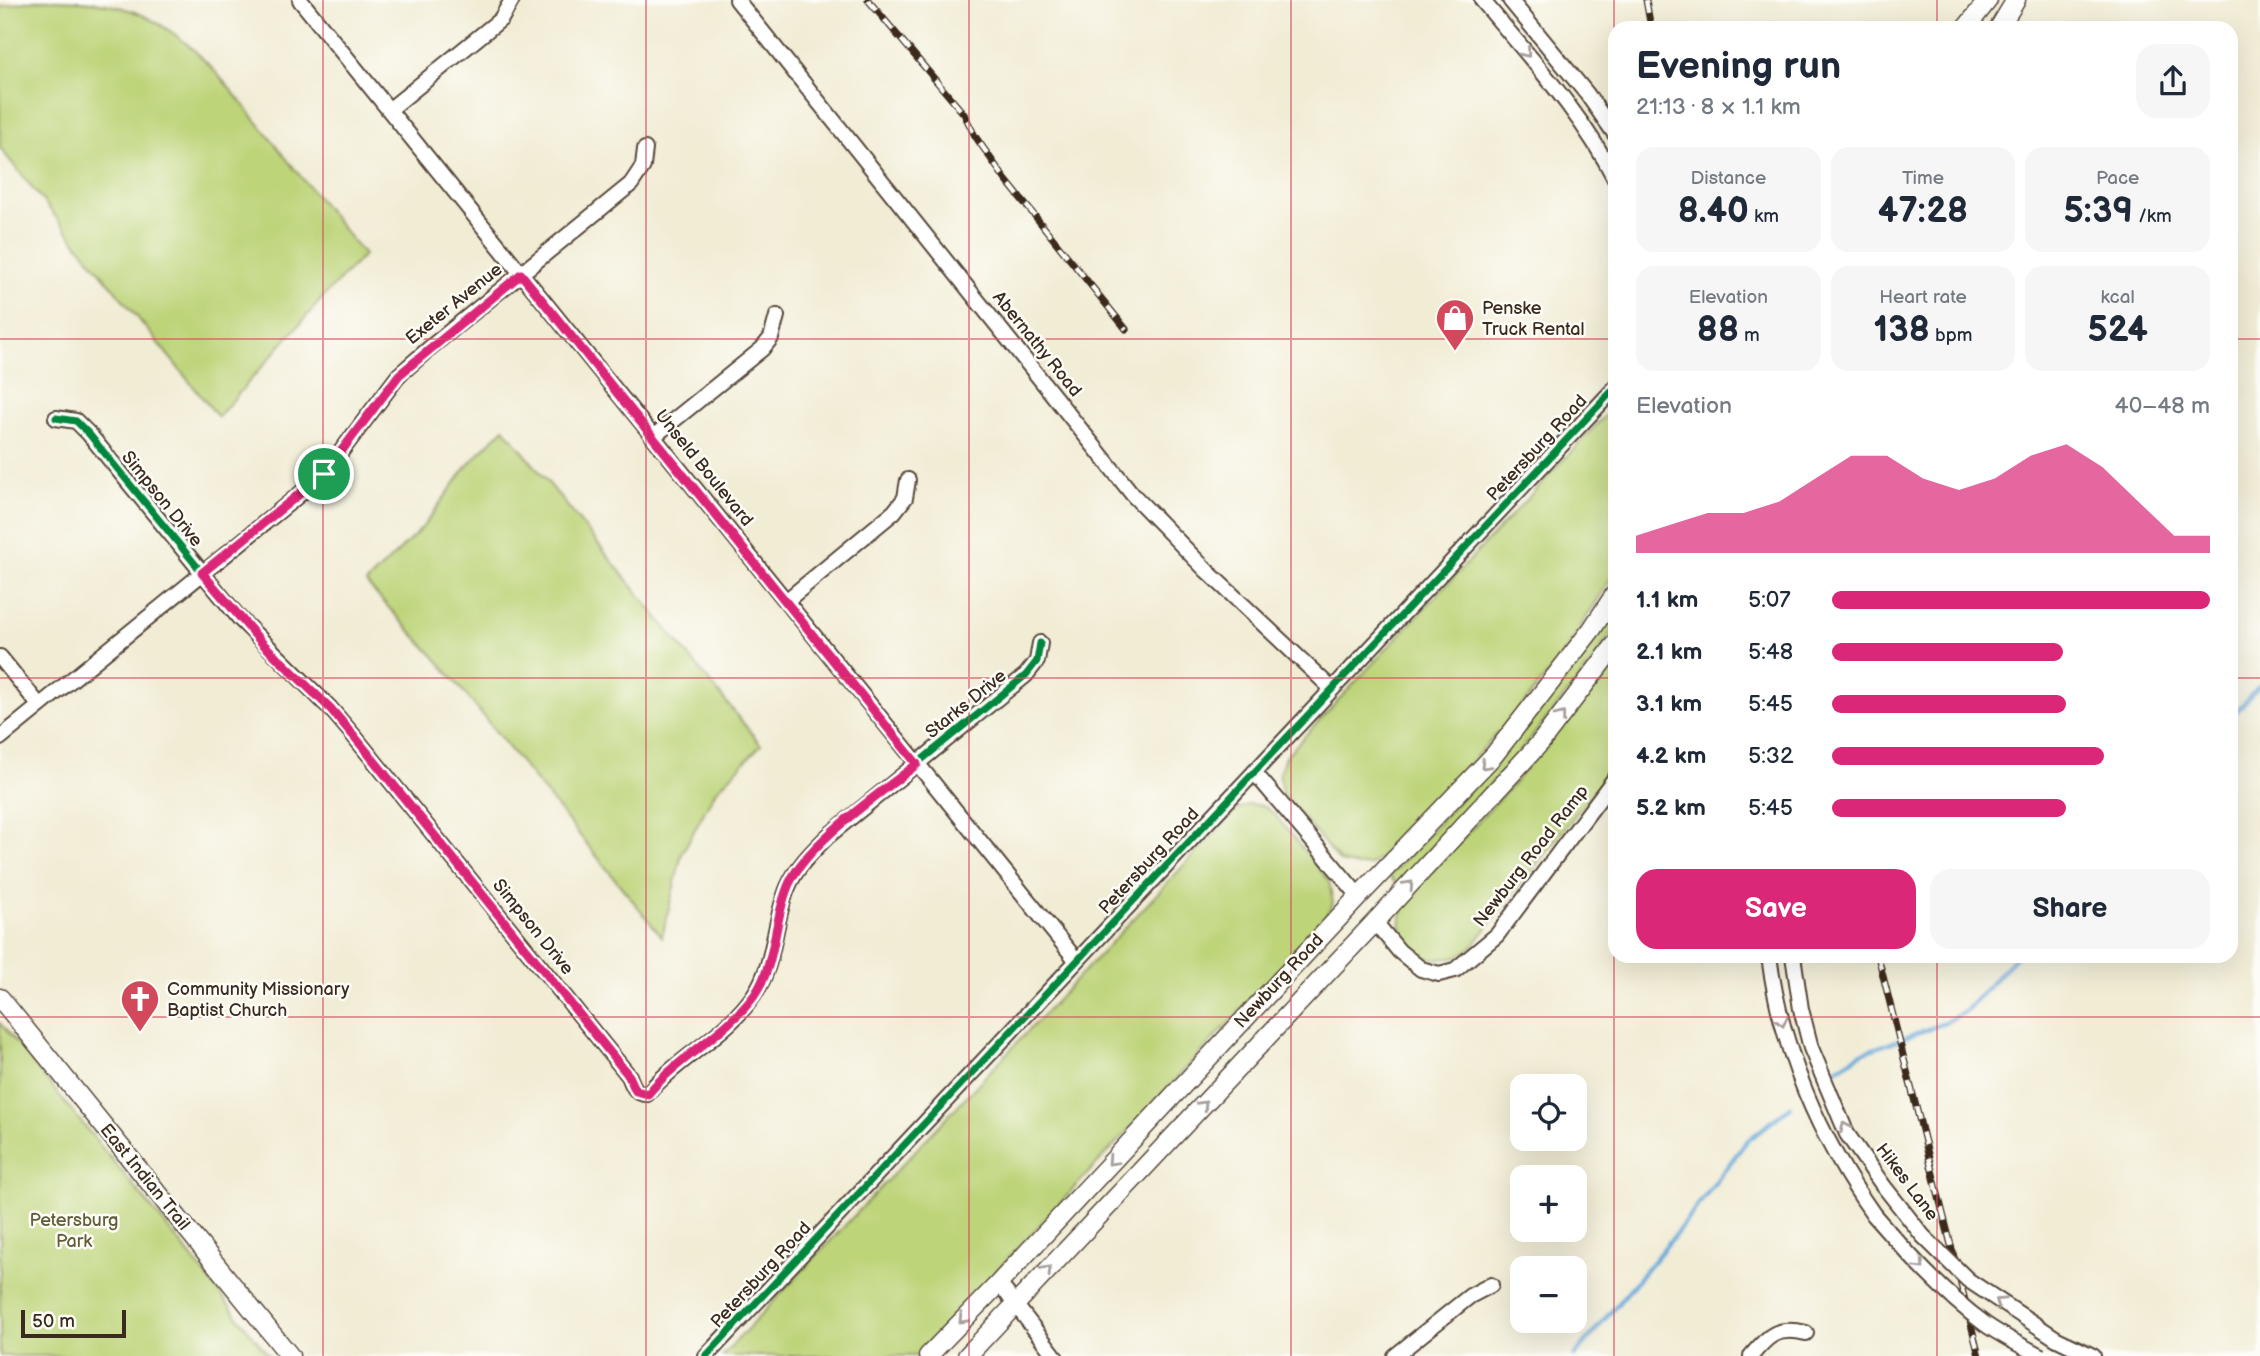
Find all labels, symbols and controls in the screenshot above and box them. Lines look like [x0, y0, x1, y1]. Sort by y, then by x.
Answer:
text: Evening run [1636, 44, 1841, 89]
button: share [2136, 44, 2210, 118]
one-way arrow [1517, 45, 1530, 57]
text: 21:13 · 8 × 1.1 km [1636, 93, 1801, 121]
text: Distance [1690, 167, 1766, 190]
text: Time [1902, 167, 1944, 190]
text: Pace [2096, 167, 2139, 190]
text: 8.40 [1678, 190, 1749, 233]
text: 47:28 [1878, 190, 1968, 233]
text: 5:39 [2064, 190, 2133, 233]
text: km [1749, 205, 1779, 228]
text: /km [2133, 205, 2172, 228]
street label: Exeter Avenue [402, 259, 507, 349]
text: Elevation [1689, 286, 1768, 309]
text: Heart rate [1879, 286, 1967, 309]
text: kcal [2101, 286, 2135, 309]
street label: Abernathy Road [988, 287, 1086, 401]
shop icon: Penske Truck Rental [1434, 297, 1476, 352]
place label: Penske Truck Rental [1482, 298, 1585, 340]
text: 88 [1697, 309, 1739, 352]
text: 138 [1874, 309, 1930, 352]
text: 524 [2087, 309, 2148, 352]
text: m [1739, 324, 1760, 347]
text: bpm [1930, 324, 1972, 347]
street label: Petersburg Road [1483, 391, 1591, 505]
text: Elevation [1636, 392, 1732, 420]
text: 40–48 m [2115, 392, 2210, 420]
street label: Unseld Boulevard [651, 405, 757, 531]
pin [294, 444, 354, 504]
street label: Simpson Drive [117, 447, 207, 551]
icon: arrive [305, 455, 343, 493]
text: 1.1 km [1636, 586, 1698, 614]
text: 5:07 [1748, 586, 1791, 614]
text: 2.1 km [1636, 638, 1702, 666]
text: 5:48 [1748, 638, 1793, 666]
street label: Starks Drive [922, 665, 1011, 743]
text: 3.1 km [1636, 690, 1702, 718]
text: 5:45 [1748, 690, 1793, 718]
one-way arrow [1552, 711, 1565, 724]
text: 4.2 km [1636, 742, 1706, 770]
text: 5:32 [1748, 742, 1794, 770]
one-way arrow [1480, 757, 1493, 770]
street label: Newburg Road Ramp [1469, 781, 1593, 931]
text: 5.2 km [1636, 794, 1706, 822]
text: 5:45 [1748, 794, 1793, 822]
street label: Petersburg Road [1095, 804, 1203, 918]
button: Save [1636, 869, 1916, 949]
button: Share [1930, 869, 2210, 949]
street label: Simpson Drive [488, 875, 578, 979]
one-way arrow [1401, 880, 1413, 893]
street label: Newburg Road [1230, 930, 1328, 1032]
church icon: Community Missionary Baptist Church [119, 978, 161, 1033]
place label: Community Missionary Baptist Church [167, 979, 350, 1021]
one-way arrow [1774, 1016, 1788, 1028]
map controls [1510, 1074, 1587, 1333]
button: locate [1510, 1074, 1587, 1151]
one-way arrow [1195, 1100, 1207, 1113]
street label: East Indian Trail [96, 1120, 194, 1234]
one-way arrow [1839, 1122, 1853, 1134]
street label: Hikes Lane [1871, 1139, 1943, 1225]
one-way arrow [1107, 1152, 1120, 1165]
button: + [1510, 1165, 1587, 1242]
park label: Petersburg Park [30, 1210, 118, 1252]
street label: Petersburg Road [707, 1218, 815, 1332]
button: − [1510, 1256, 1587, 1333]
one-way arrow [1911, 1257, 1924, 1270]
one-way arrow [1039, 1265, 1051, 1278]
one-way arrow [1995, 1298, 2008, 1310]
scale bar [21, 1307, 126, 1339]
text: 50 m [32, 1310, 75, 1333]
one-way arrow [958, 1311, 971, 1324]

